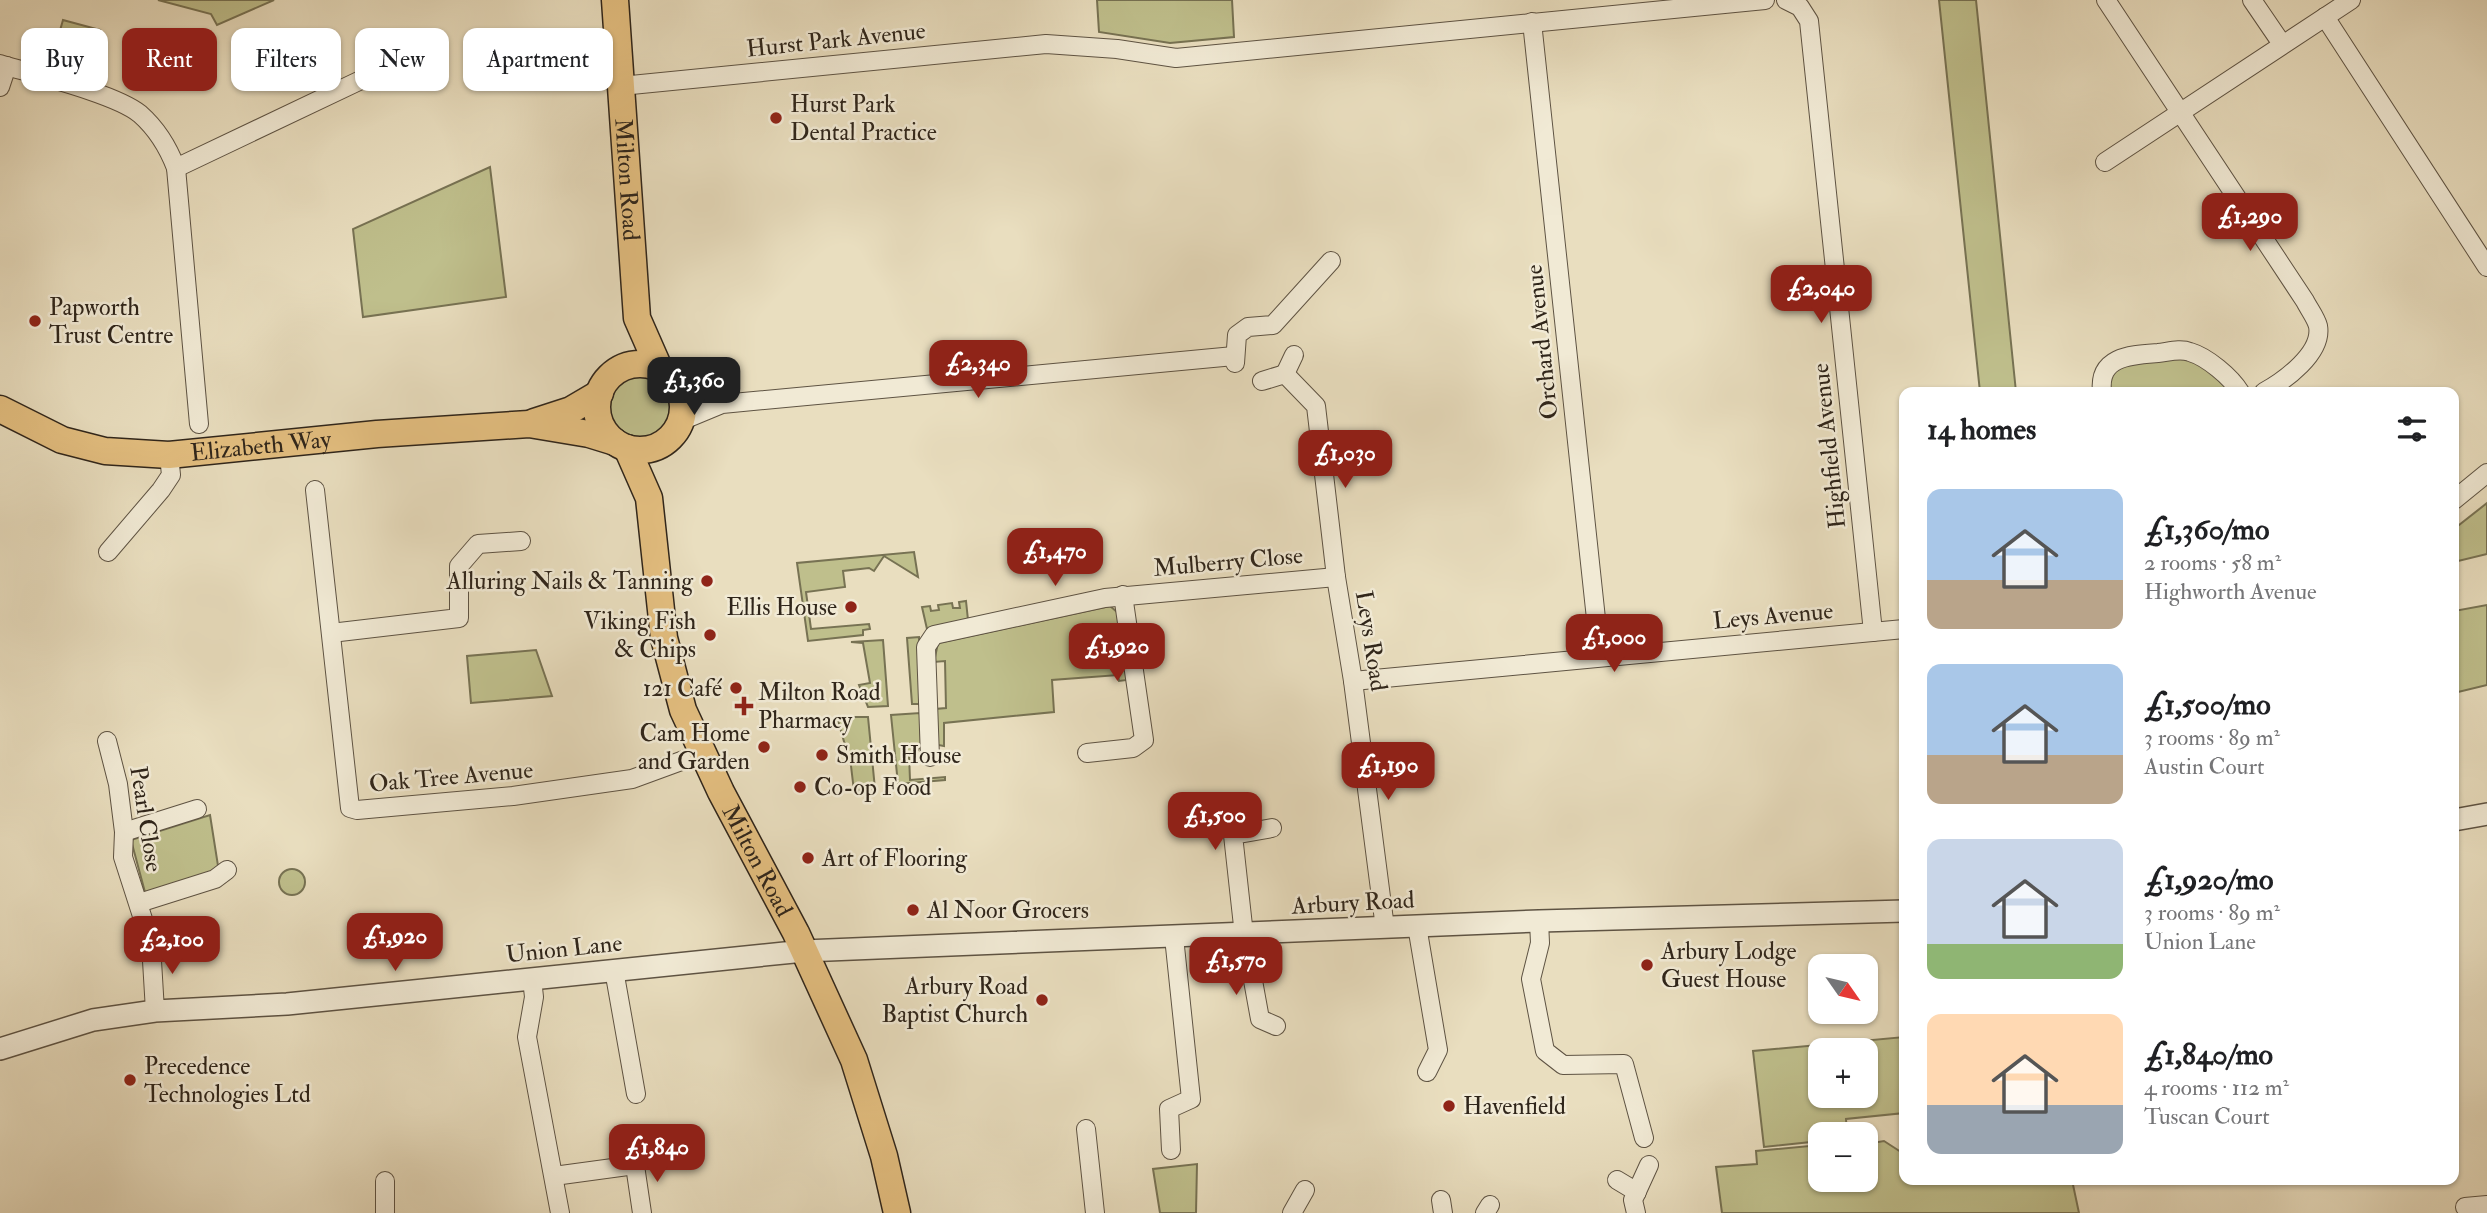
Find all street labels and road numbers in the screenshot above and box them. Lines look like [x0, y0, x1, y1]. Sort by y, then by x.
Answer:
street label: Hurst Park Avenue [745, 15, 927, 65]
street label: Milton Road [608, 117, 647, 242]
street label: Orchard Avenue [1518, 263, 1566, 421]
street label: Highfield Avenue [1805, 362, 1853, 530]
street label: Elizabeth Way [189, 423, 333, 468]
street label: Mulberry Close [1152, 540, 1304, 584]
street label: Leys Road [1348, 588, 1394, 694]
street label: Leys Avenue [1712, 595, 1834, 637]
street label: Oak Tree Avenue [368, 754, 534, 800]
street label: Pearl Close [122, 764, 170, 874]
street label: Milton Road [715, 799, 800, 922]
street label: Arbury Road [1290, 884, 1415, 922]
street label: Union Lane [504, 927, 624, 971]

